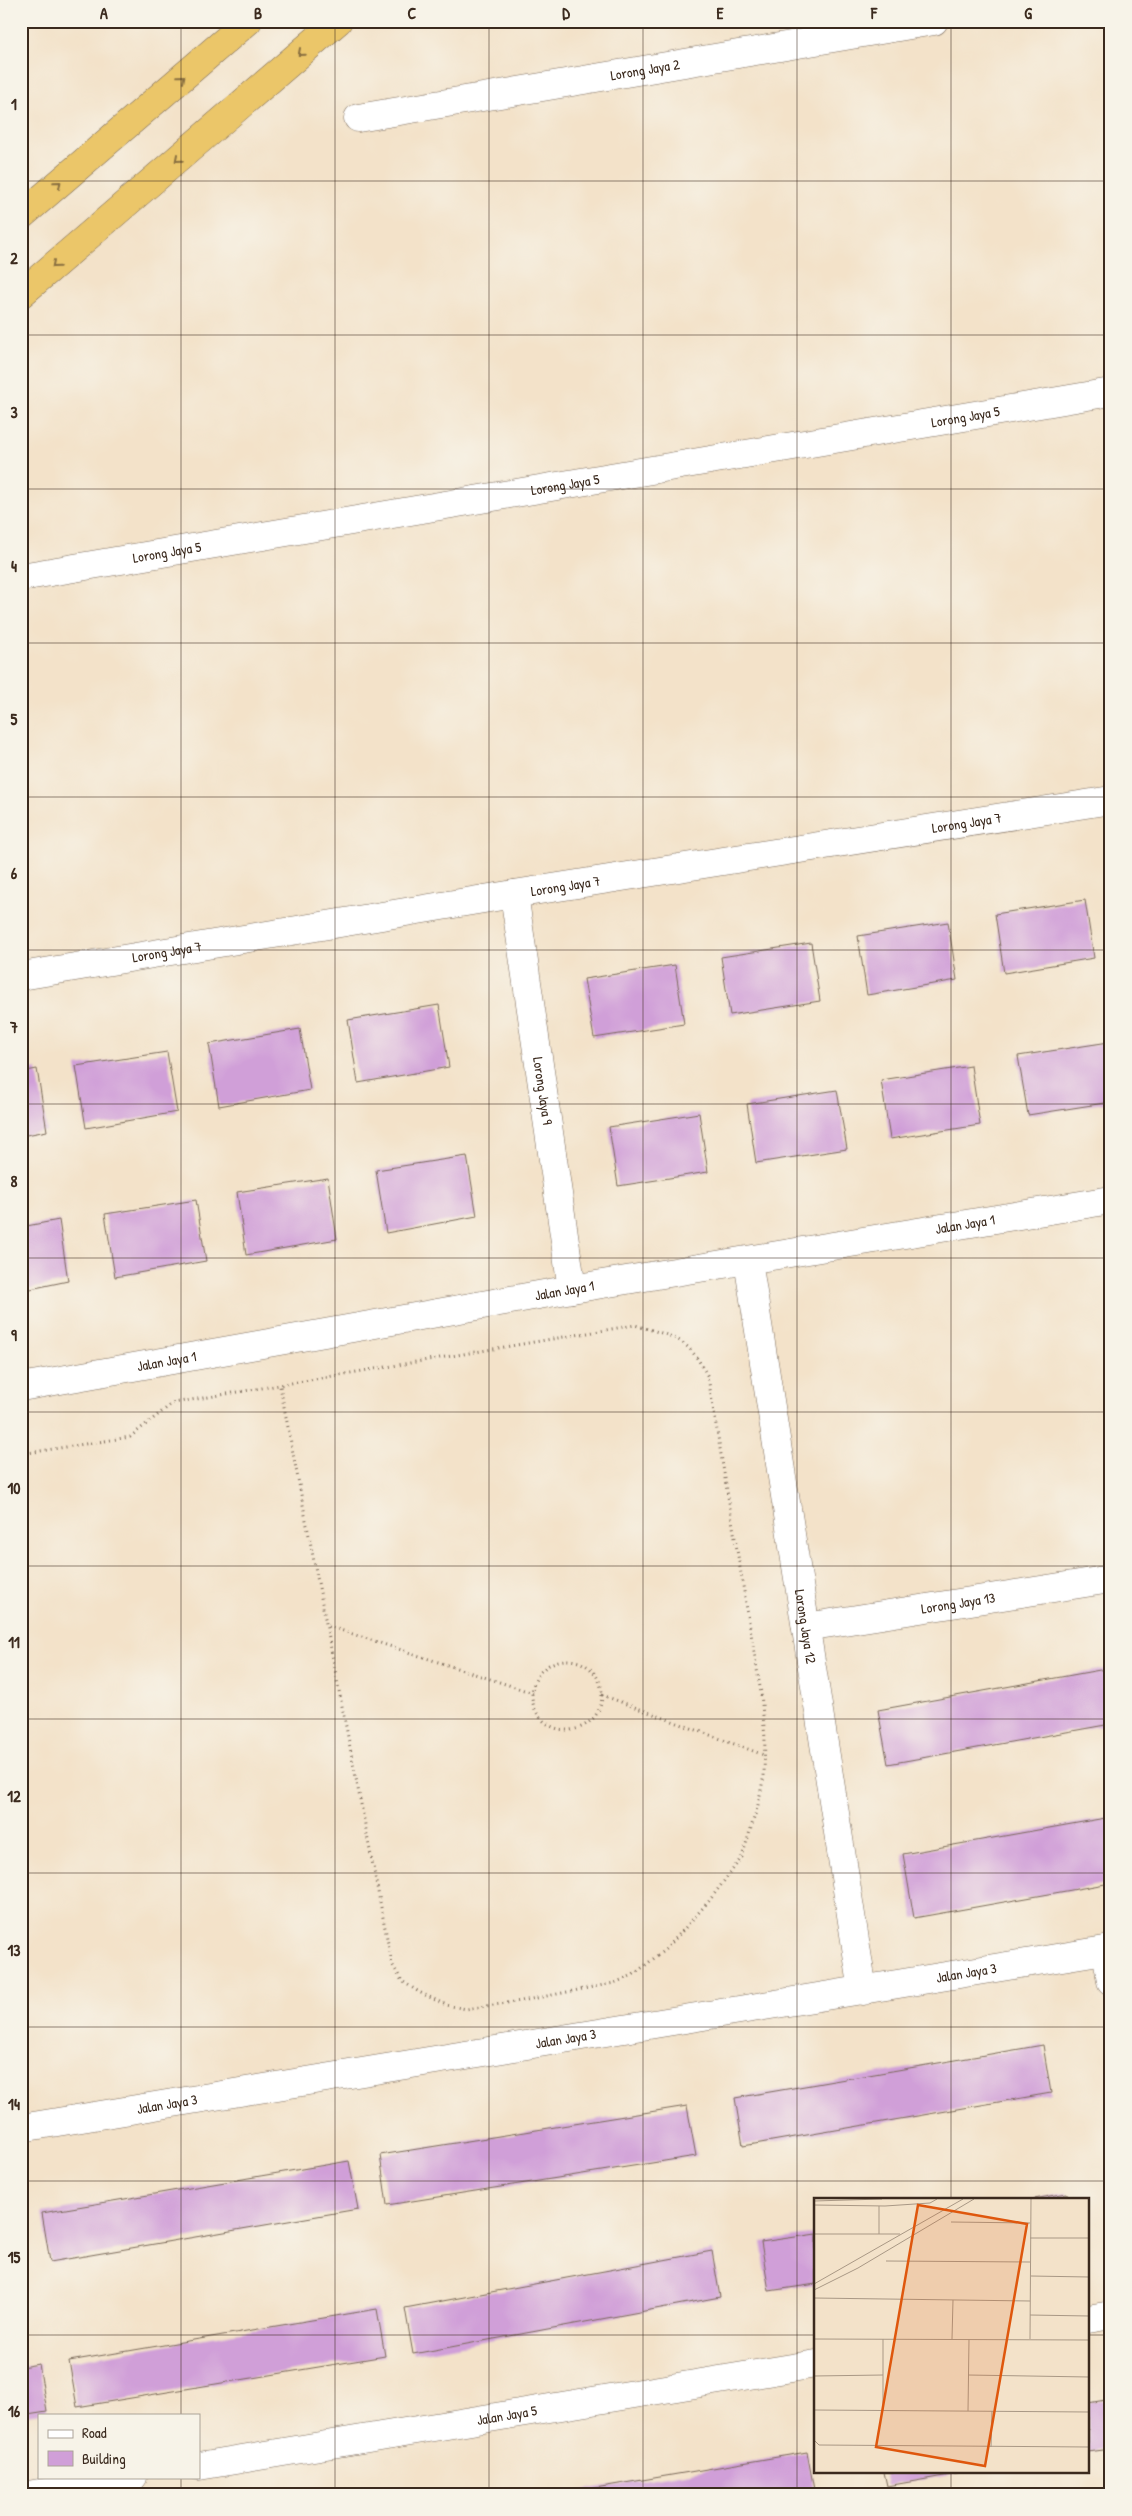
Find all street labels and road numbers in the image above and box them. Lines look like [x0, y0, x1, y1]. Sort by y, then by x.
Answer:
street label: Lorong Jaya 2 [609, 54, 681, 84]
street label: Lorong Jaya 5 [930, 401, 1001, 431]
street label: Lorong Jaya 5 [530, 469, 601, 499]
street label: Lorong Jaya 5 [131, 537, 203, 567]
street label: Lorong Jaya 7 [931, 807, 1003, 837]
street label: Lorong Jaya 7 [529, 871, 602, 900]
street label: Lorong Jaya 7 [131, 936, 203, 966]
street label: Lorong Jaya 9 [529, 1056, 558, 1126]
street label: Jalan Jaya 1 [934, 1209, 996, 1238]
street label: Jalan Jaya 1 [533, 1275, 595, 1304]
street label: Jalan Jaya 1 [135, 1346, 198, 1375]
street label: Lorong Jaya 13 [920, 1587, 996, 1618]
street label: Lorong Jaya 12 [791, 1588, 821, 1665]
street label: Jalan Jaya 3 [935, 1958, 998, 1987]
street label: Jalan Jaya 3 [534, 2024, 597, 2052]
street label: Jalan Jaya 3 [135, 2089, 199, 2118]
street label: Jalan Jaya 5 [475, 2400, 538, 2429]

